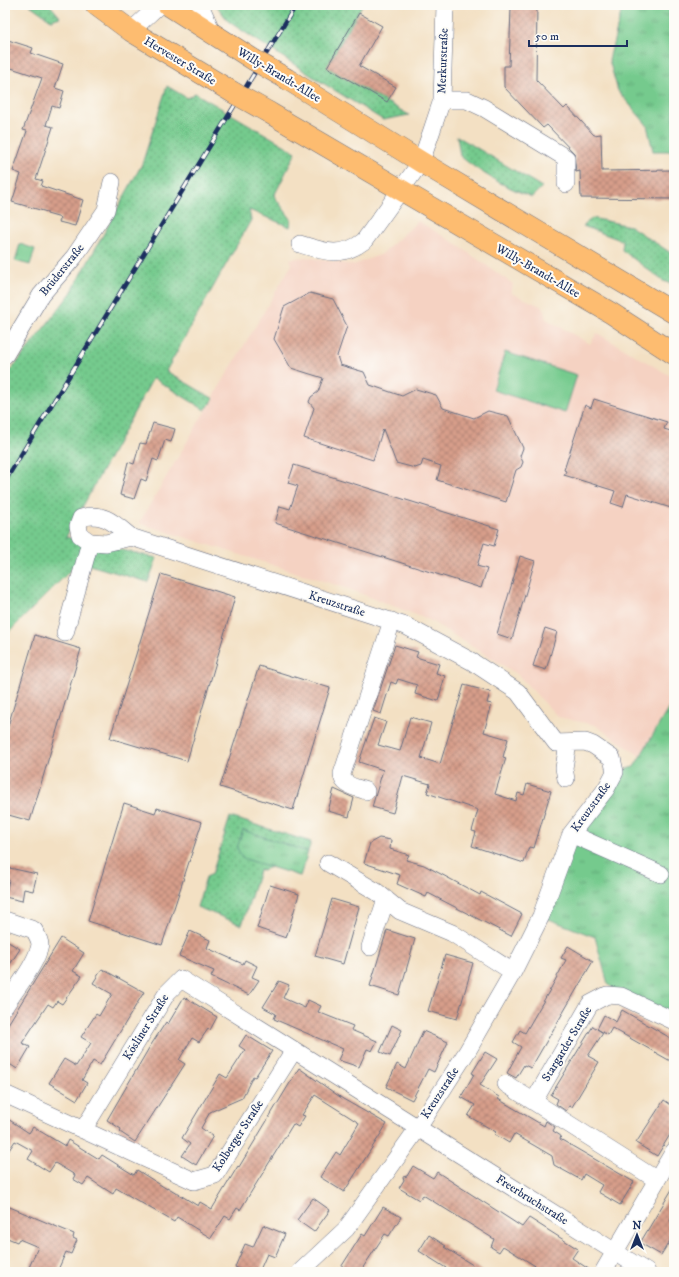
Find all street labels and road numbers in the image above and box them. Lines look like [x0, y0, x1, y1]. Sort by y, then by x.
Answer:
street label: Merkurstraße [434, 28, 452, 94]
street label: Hervester Straße [141, 34, 219, 88]
street label: Willy-Brandt-Allee [234, 44, 323, 106]
street label: Willy-Brandt-Allee [492, 240, 583, 301]
street label: Brüderstraße [36, 241, 88, 299]
street label: Kreuzstraße [307, 588, 367, 620]
street label: Kreuzstraße [568, 779, 614, 835]
street label: Kösliner Straße [120, 991, 172, 1063]
street label: Stargarder Straße [539, 1004, 595, 1084]
street label: Kreuzstraße [418, 1064, 462, 1122]
street label: Kolberger Straße [209, 1097, 267, 1175]
street label: Freerbruchstraße [493, 1172, 571, 1228]

